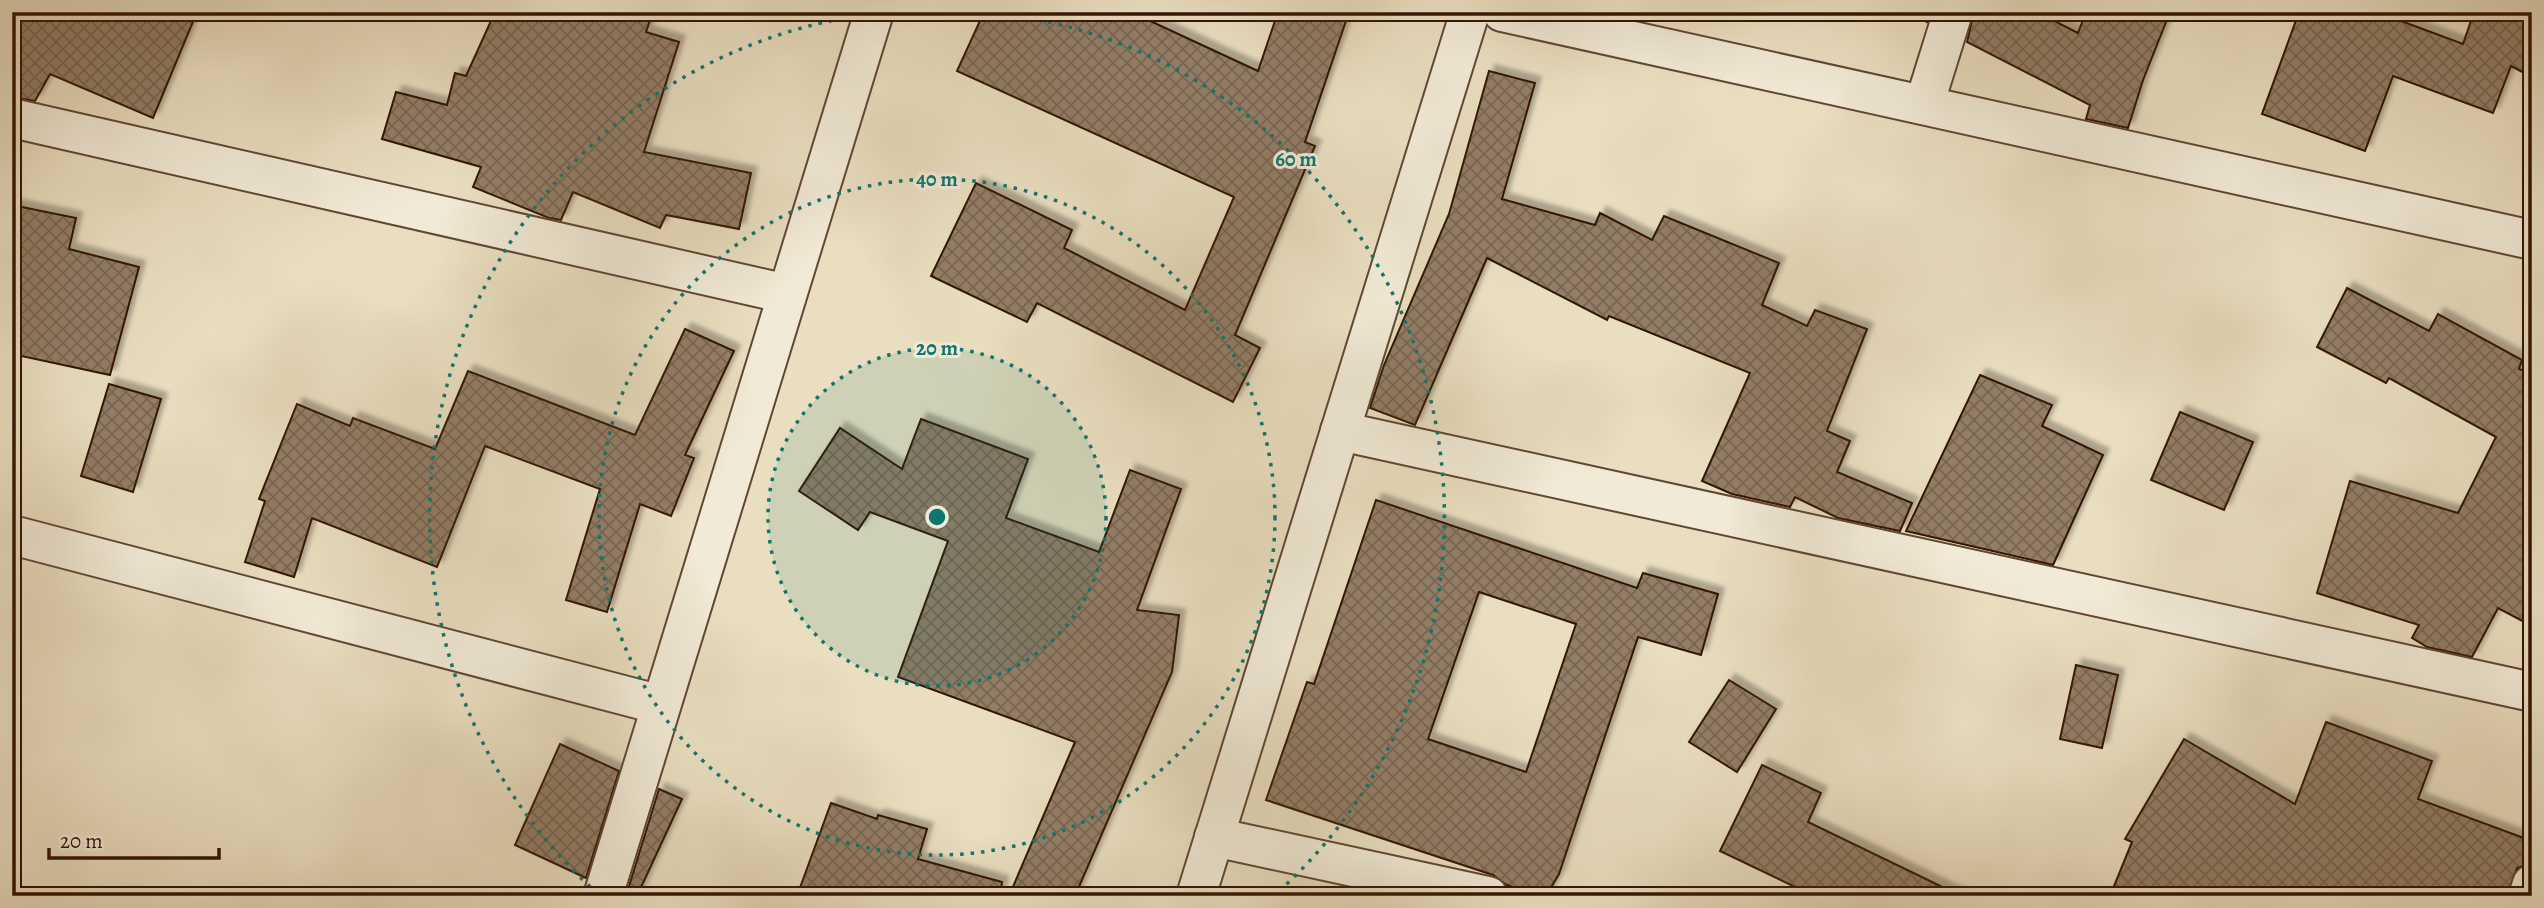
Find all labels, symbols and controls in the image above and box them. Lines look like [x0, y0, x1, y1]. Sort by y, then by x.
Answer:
text: 60 m [1275, 145, 1317, 173]
text: 40 m [916, 165, 958, 193]
text: 20 m [916, 334, 958, 362]
centre of rings [925, 505, 949, 529]
scale bar [49, 817, 219, 861]
text: 20 m [60, 827, 103, 855]

